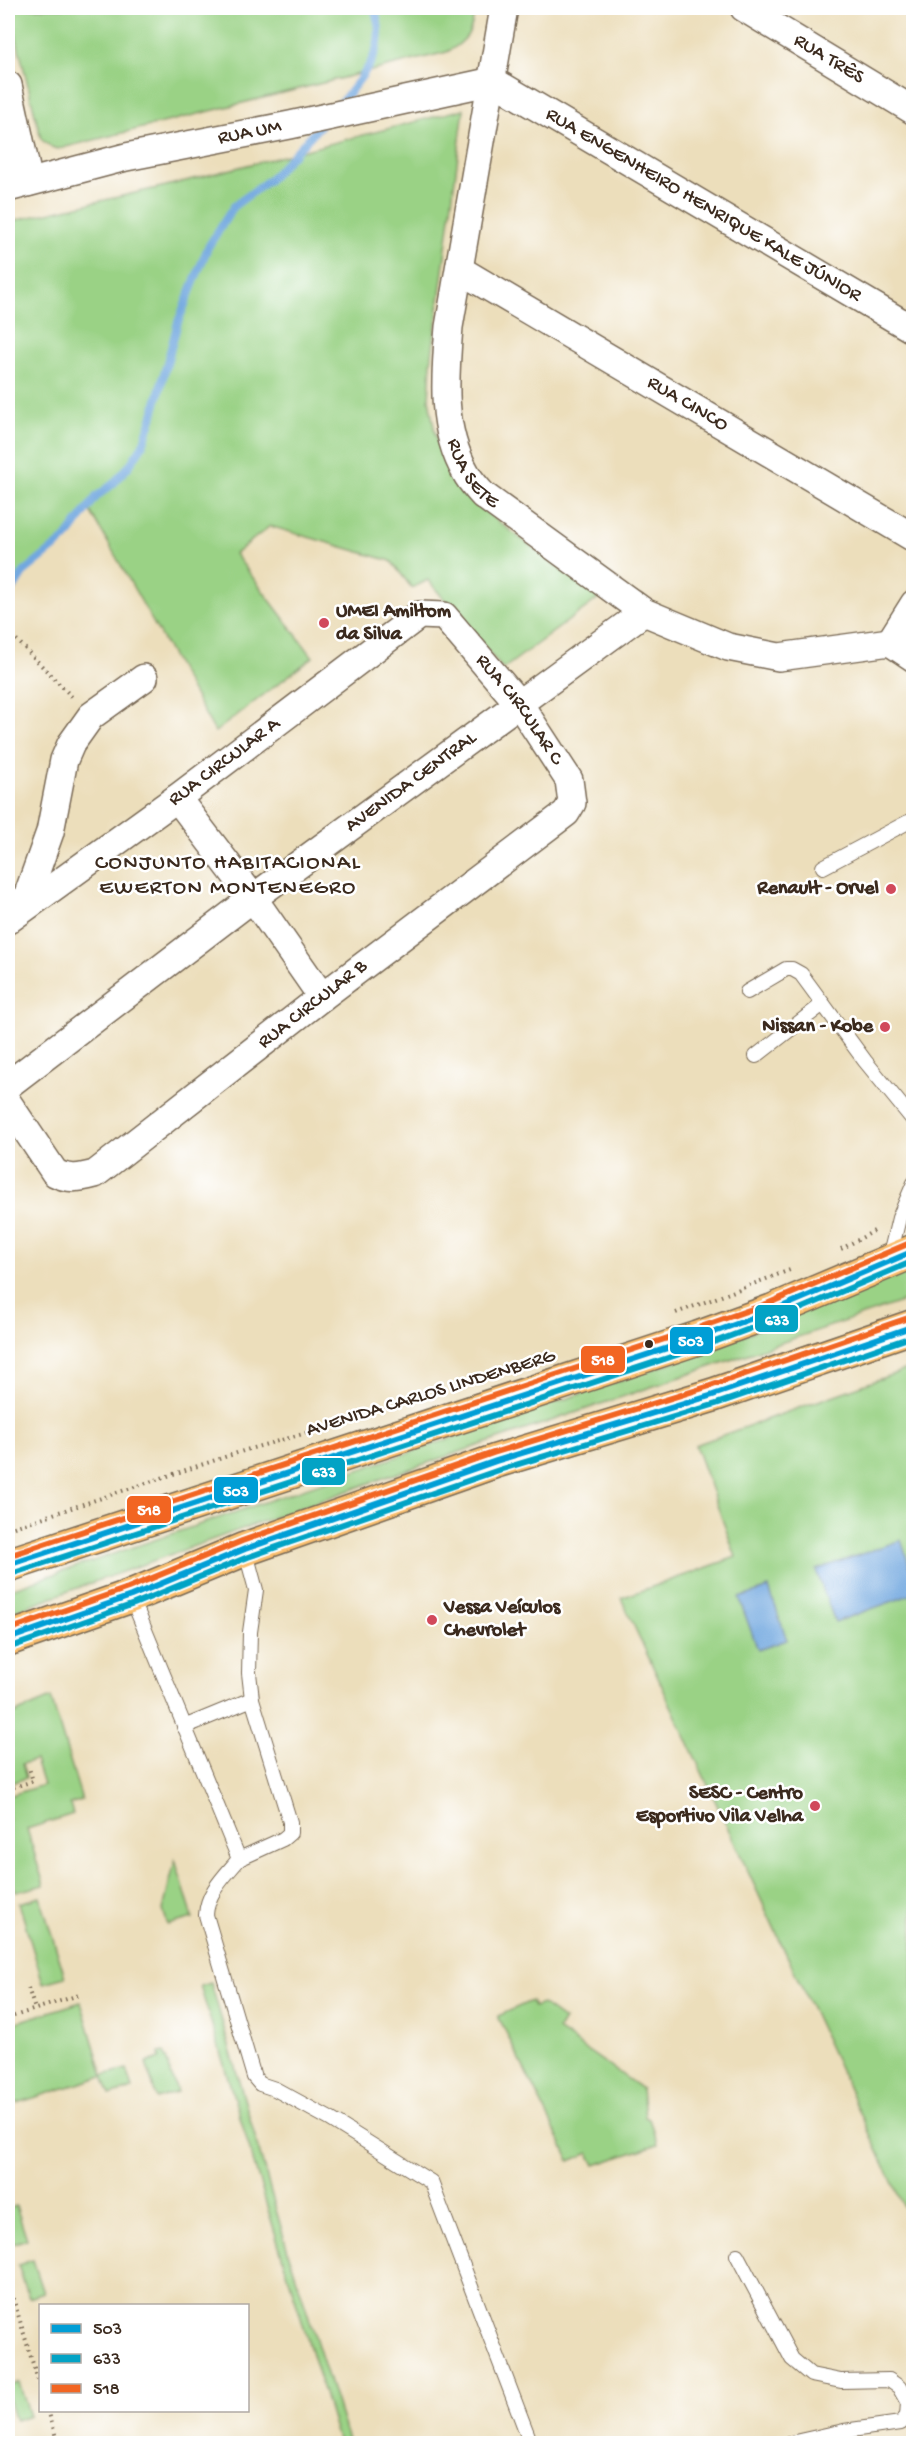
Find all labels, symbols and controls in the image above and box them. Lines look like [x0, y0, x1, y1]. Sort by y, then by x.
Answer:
street label: RUA TRÊS [789, 29, 869, 90]
street label: RUA ENGENHEIRO HENRIQUE KALE JÚNIOR [541, 103, 866, 308]
street label: RUA UM [216, 115, 283, 150]
street label: RUA CINCO [643, 371, 732, 437]
street label: RUA SETE [441, 436, 504, 515]
place label: UMEI Amiltom da Silva [336, 601, 452, 647]
marker: UMEI Amiltom da Silva [317, 616, 331, 630]
street label: RUA CIRCULAR C [470, 650, 568, 770]
street label: RUA CIRCULAR A [165, 712, 286, 811]
street label: AVENIDA CENTRAL [341, 727, 482, 838]
district label: CONJUNTO HABITACIONAL EWERTON MONTENEGRO [95, 851, 361, 902]
place label: Renault - Orvel [756, 878, 880, 901]
marker: Renault - Orvel [884, 882, 898, 896]
street label: RUA CIRCULAR B [254, 955, 373, 1055]
place label: Nissan - Kobe [762, 1016, 874, 1039]
marker: Nissan - Kobe [878, 1020, 892, 1034]
line badge: 633 [754, 1304, 799, 1333]
text: 633 [765, 1313, 789, 1332]
line badge: 503 [669, 1326, 714, 1355]
text: 503 [678, 1334, 704, 1353]
unlabelled marker [643, 1338, 655, 1350]
street label: AVENIDA CARLOS LINDENBERG [304, 1345, 559, 1443]
line badge: 518 [580, 1345, 626, 1374]
text: 518 [591, 1353, 615, 1372]
line badge: 633 [301, 1457, 346, 1486]
text: 633 [312, 1465, 336, 1484]
line badge: 503 [213, 1476, 259, 1504]
text: 503 [223, 1484, 249, 1503]
line badge: 518 [126, 1495, 172, 1524]
text: 518 [137, 1503, 161, 1522]
place label: Vessa Veículos Chevrolet [443, 1597, 562, 1643]
marker: Vessa Veículos Chevrolet [425, 1613, 439, 1627]
place label: SESC - Centro Esportivo Vila Velha [636, 1783, 804, 1829]
marker: SESC - Centro Esportivo Vila Velha [808, 1799, 822, 1813]
legend [39, 2304, 249, 2412]
text: 503 [93, 2320, 122, 2341]
text: 633 [93, 2350, 121, 2371]
text: 518 [93, 2380, 120, 2401]

